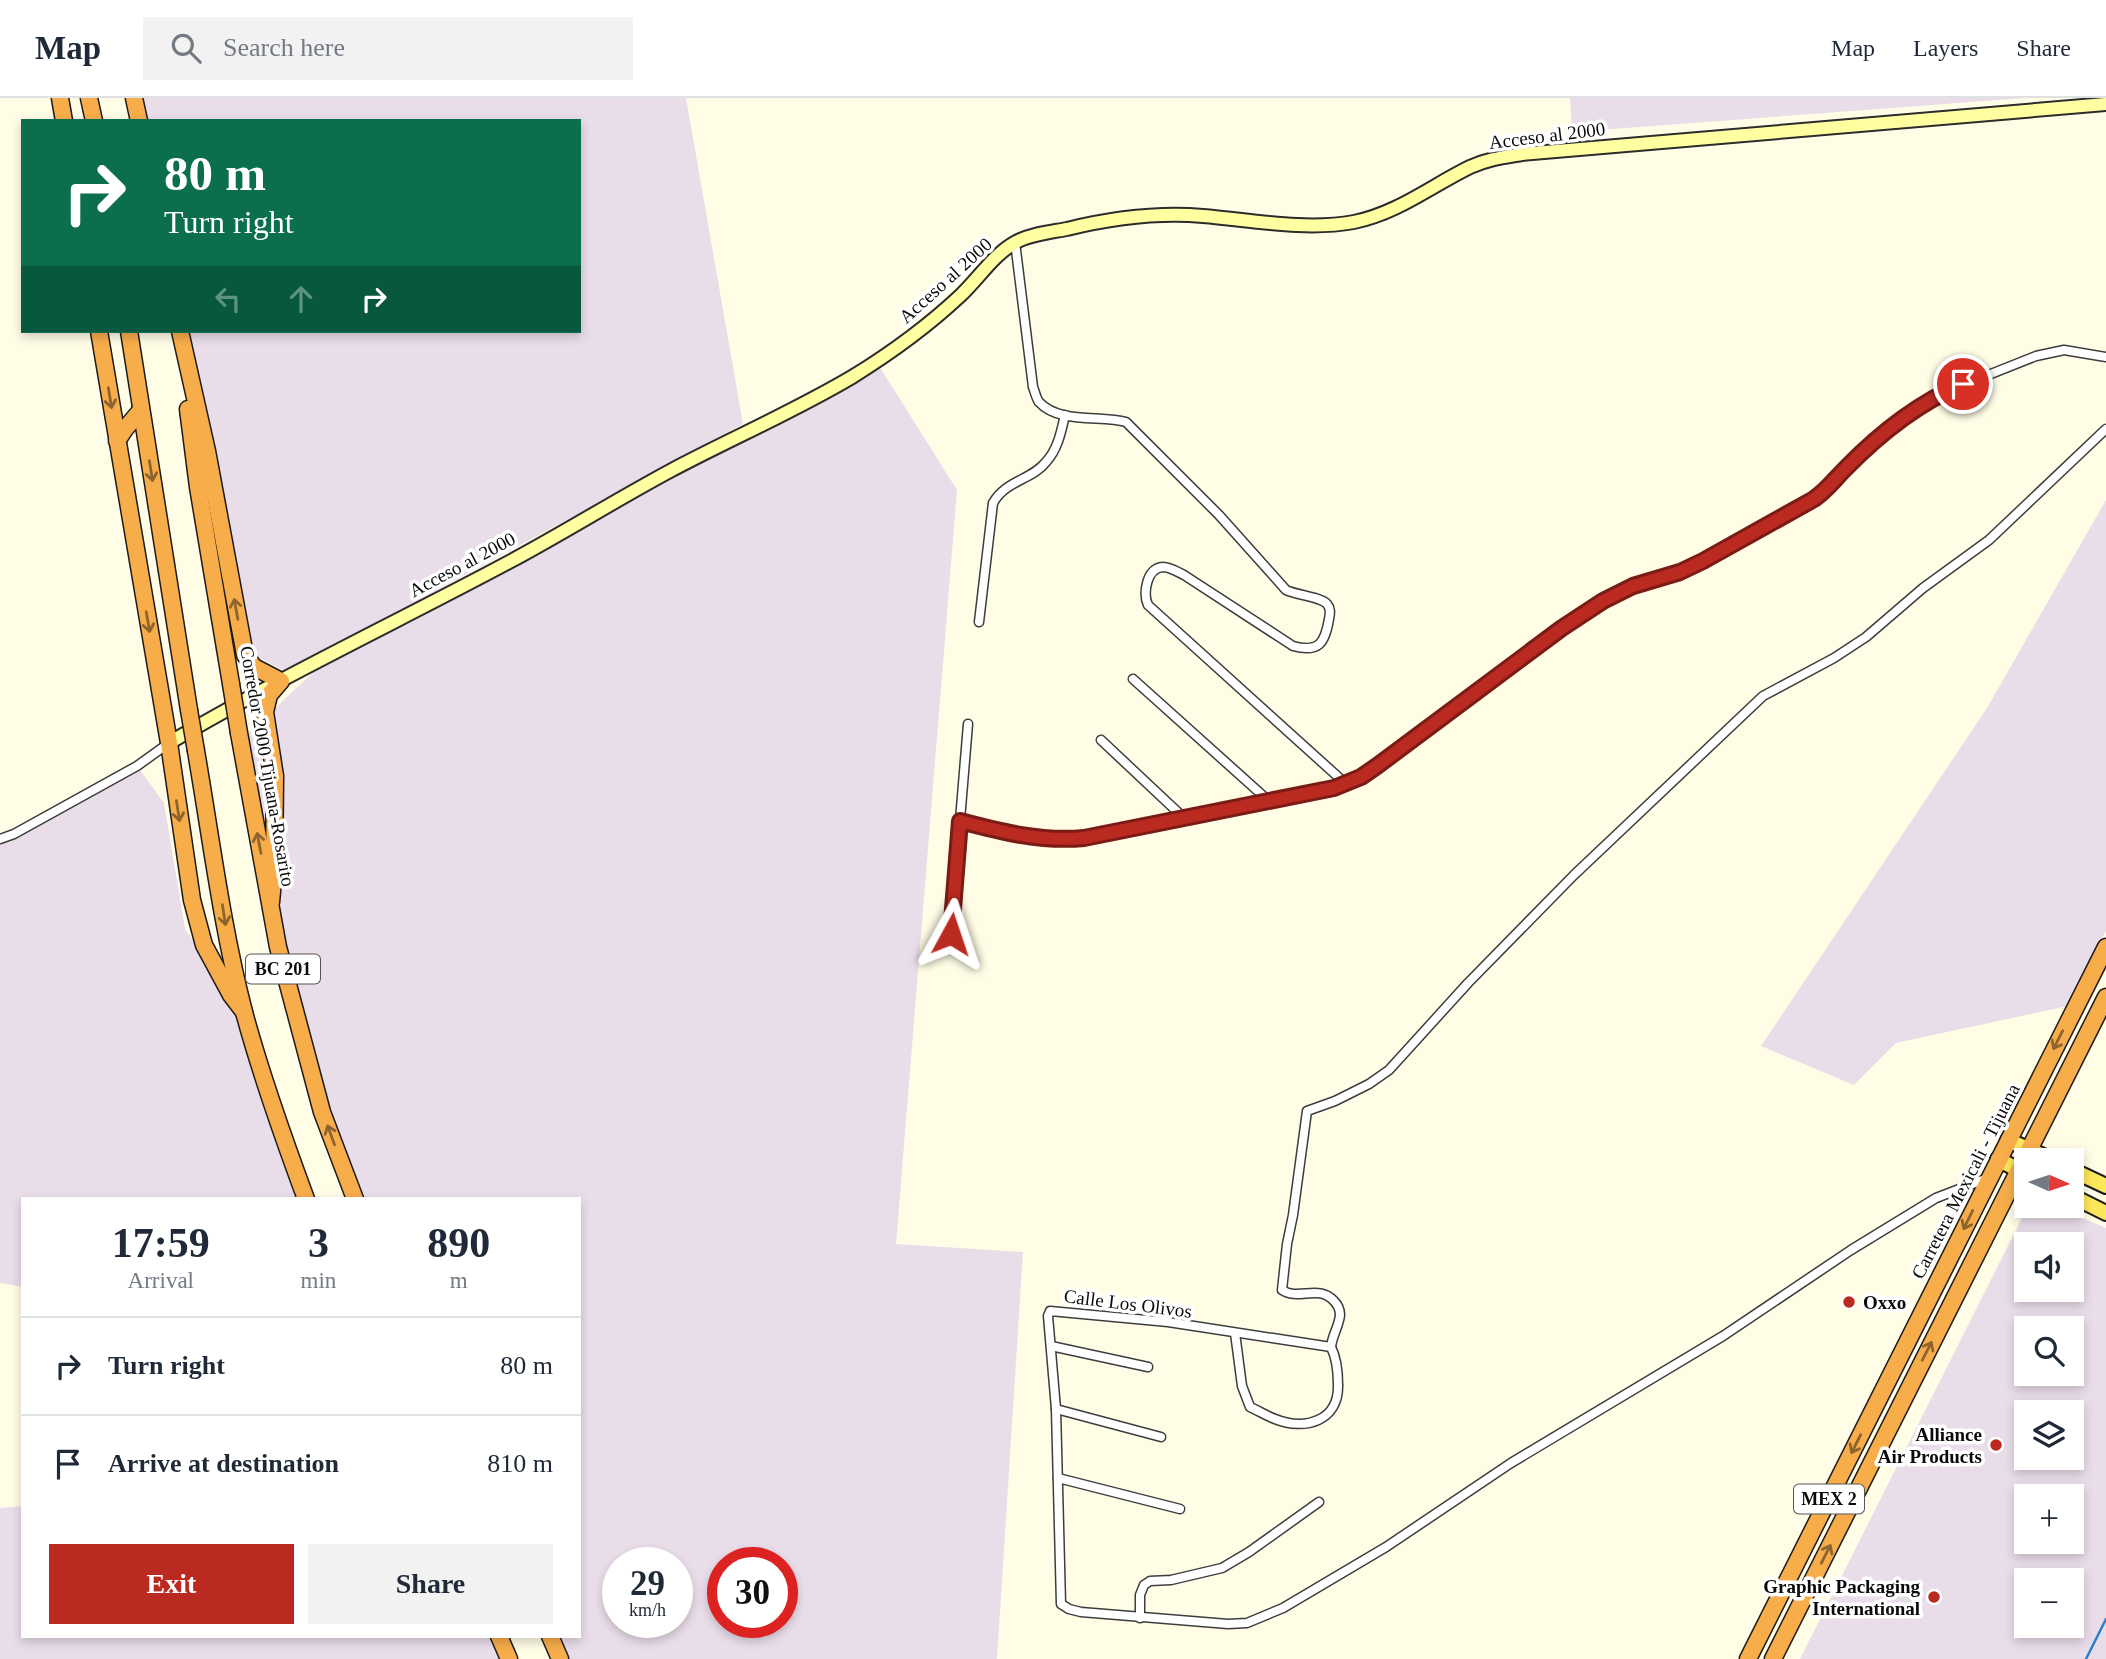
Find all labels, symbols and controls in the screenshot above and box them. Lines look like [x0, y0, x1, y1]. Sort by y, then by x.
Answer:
search box [143, 17, 633, 80]
icon: search [167, 29, 205, 67]
text: Map [35, 30, 101, 66]
text: Search here [223, 33, 345, 62]
text: Map [1831, 35, 1875, 61]
text: Layers [1913, 35, 1978, 61]
text: Share [2016, 35, 2071, 61]
street label: Acceso al 2000 [1488, 118, 1606, 153]
text: 80 m [164, 146, 266, 201]
icon: right [49, 147, 140, 238]
text: Turn right [164, 204, 294, 240]
street label: Acceso al 2000 [895, 233, 996, 327]
icon: left [209, 280, 247, 318]
icon: ahead [282, 280, 320, 318]
icon: right [355, 280, 393, 318]
pin [1933, 354, 1993, 414]
icon: arrive [1944, 365, 1982, 403]
one-way arrow [104, 386, 117, 409]
one-way arrow [145, 459, 158, 482]
street label: Acceso al 2000 [406, 528, 519, 601]
one-way arrow [228, 598, 242, 621]
one-way arrow [142, 611, 155, 633]
street label: Corredor 2000 Tijuana-Rosarito [236, 644, 299, 888]
one-way arrow [172, 799, 185, 822]
one-way arrow [252, 832, 265, 855]
position arrow [914, 897, 988, 971]
one-way arrow [218, 903, 231, 926]
road number: BC 201 [246, 954, 320, 984]
one-way arrow [2051, 1030, 2065, 1050]
street label: Carretera Mexicali - Tijuana [1907, 1080, 2024, 1282]
one-way arrow [324, 1124, 336, 1146]
north arrow [2014, 1148, 2084, 1218]
map controls [2014, 1148, 2084, 1638]
one-way arrow [1960, 1209, 1974, 1230]
text: 17:59 [112, 1220, 210, 1266]
text: 3 [308, 1220, 329, 1266]
text: 890 [427, 1220, 490, 1266]
button: sound [2014, 1232, 2084, 1302]
text: Arrival [128, 1268, 194, 1293]
text: min [301, 1268, 336, 1293]
text: m [450, 1268, 468, 1293]
street label: Calle Los Olivos [1063, 1285, 1193, 1322]
place label: Oxxo [1863, 1292, 1906, 1313]
marker: Oxxo [1841, 1294, 1857, 1310]
button: search [2014, 1316, 2084, 1386]
one-way arrow [1921, 1341, 1935, 1362]
icon: right [49, 1347, 87, 1385]
text: Turn right [108, 1351, 225, 1380]
text: 80 m [500, 1351, 553, 1380]
button: layers [2014, 1400, 2084, 1470]
place label: Alliance Air Products [1878, 1424, 1982, 1467]
one-way arrow [1849, 1433, 1863, 1454]
marker: Alliance Air Products [1988, 1437, 2004, 1453]
icon: arrive [49, 1445, 87, 1483]
text: Arrive at destination [108, 1449, 339, 1478]
text: 810 m [487, 1449, 553, 1478]
road number: MEX 2 [1794, 1484, 1864, 1514]
button: + [2014, 1484, 2084, 1554]
button: Exit [49, 1544, 294, 1624]
button: Share [308, 1544, 553, 1624]
one-way arrow [1819, 1544, 1833, 1565]
speed limit sign: 30 [707, 1547, 798, 1638]
text: 29 [630, 1564, 665, 1603]
button: − [2014, 1568, 2084, 1638]
place label: Graphic Packaging International [1763, 1576, 1920, 1619]
marker: Graphic Packaging International [1926, 1589, 1942, 1605]
text: km/h [629, 1600, 666, 1620]

